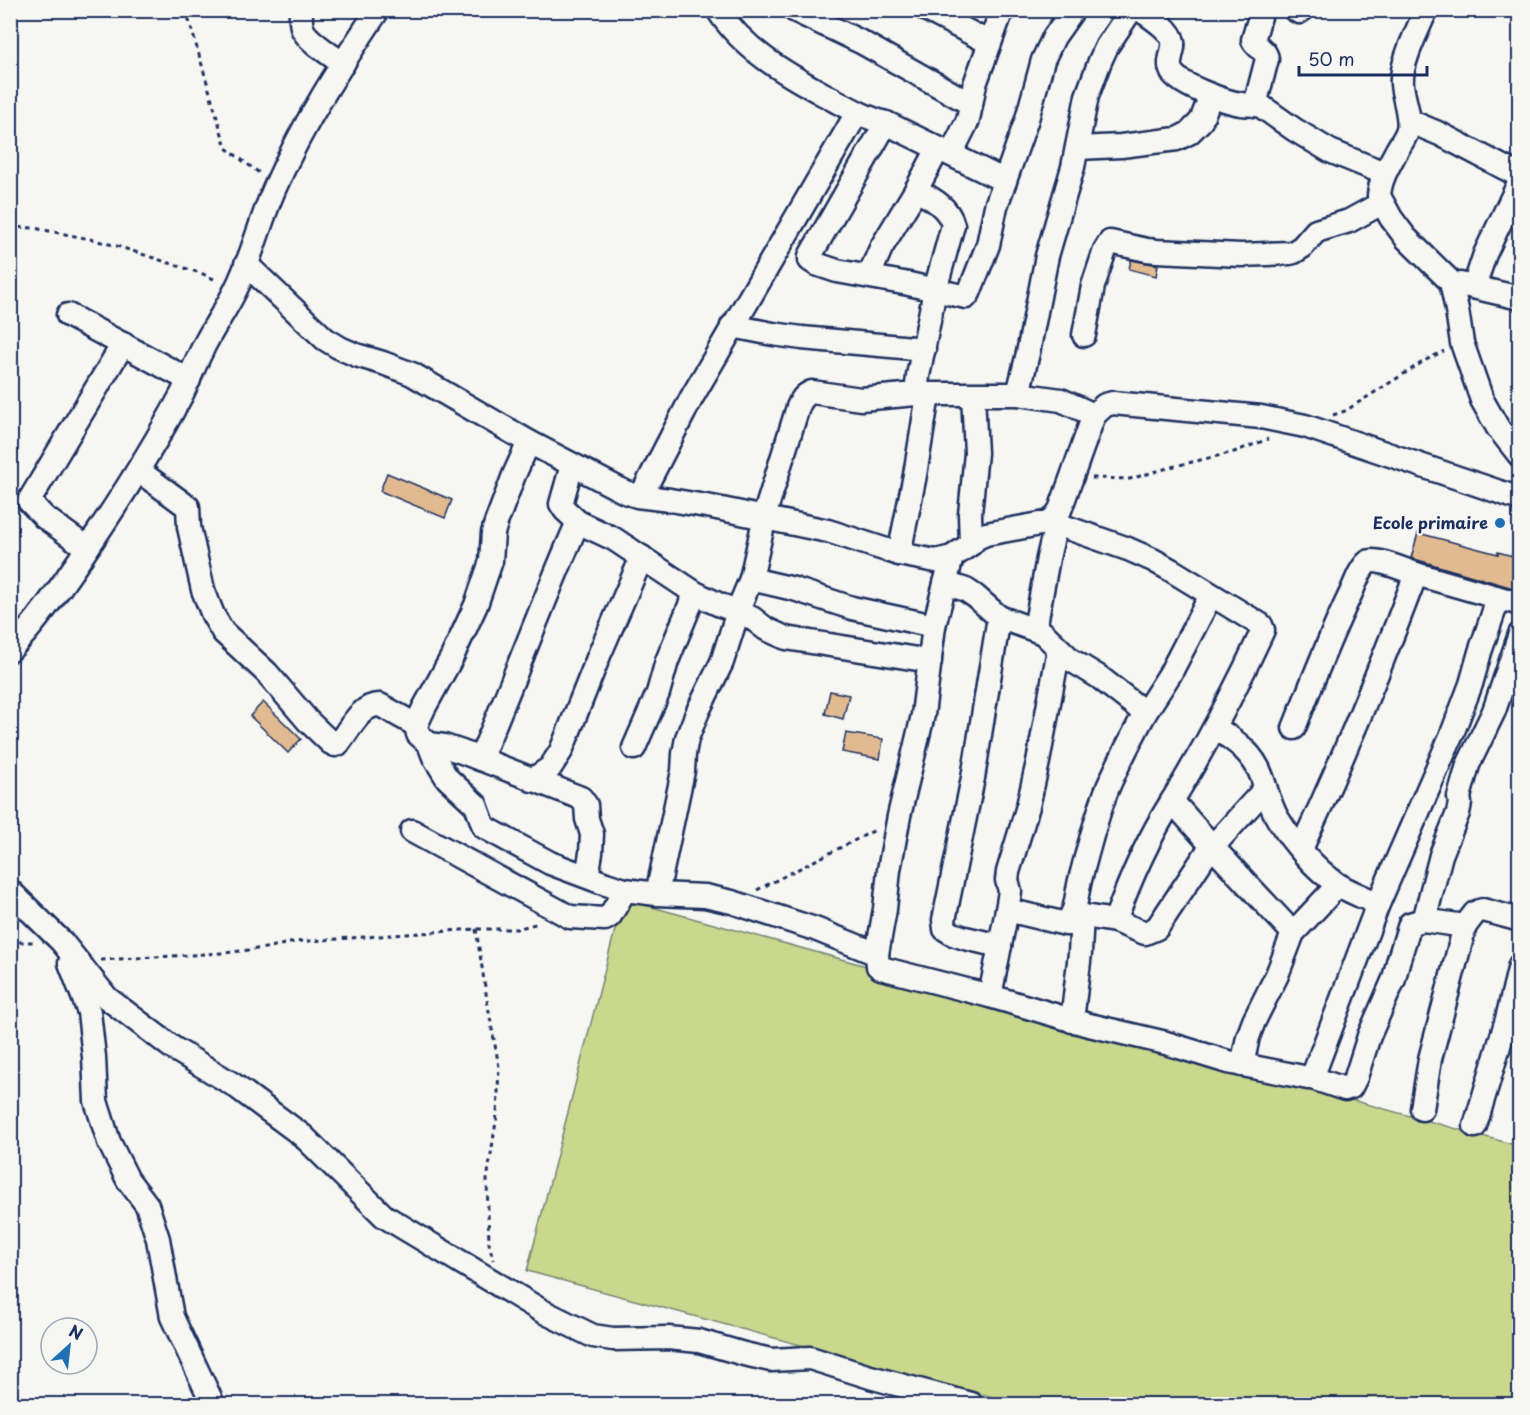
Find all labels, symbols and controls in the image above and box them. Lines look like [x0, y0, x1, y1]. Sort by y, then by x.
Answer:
scale bar [1299, 39, 1426, 77]
text: 50 m [1308, 45, 1355, 72]
place label: Ecole primaire [1373, 510, 1488, 534]
marker: Ecole primaire [1493, 516, 1507, 530]
north arrow [39, 1316, 99, 1376]
text: N [65, 1318, 87, 1345]

